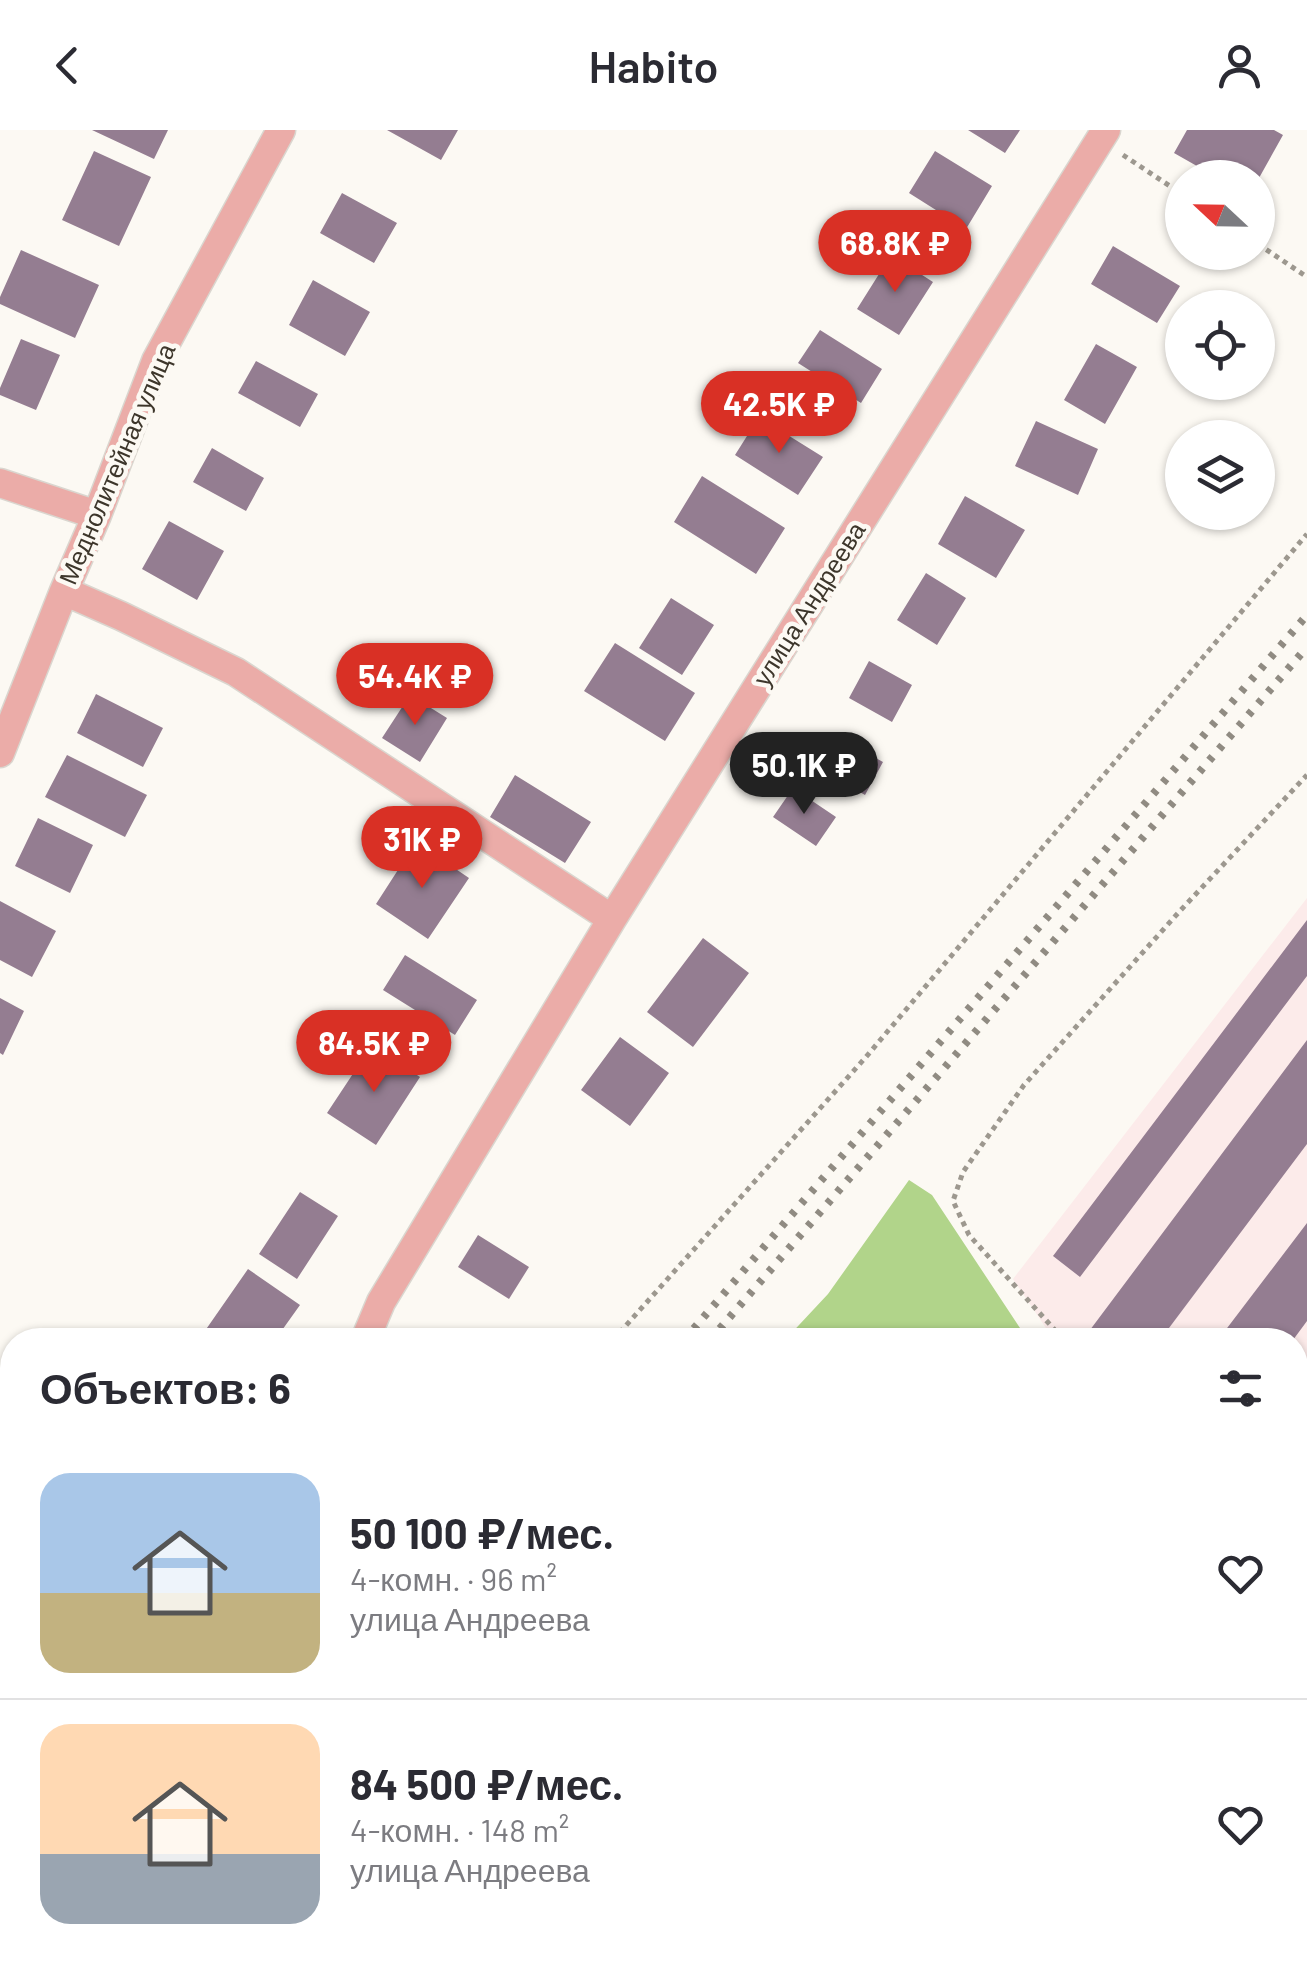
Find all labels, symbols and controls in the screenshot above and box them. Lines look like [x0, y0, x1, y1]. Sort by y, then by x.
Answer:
icon: back [40, 38, 95, 93]
text: Habito [588, 38, 719, 92]
icon: person [1212, 38, 1267, 93]
north arrow [1165, 160, 1275, 270]
map controls [1165, 160, 1275, 530]
pin: 68.8K ₽ [803, 210, 987, 295]
text: 68.8K ₽ [840, 223, 950, 261]
button: locate [1165, 290, 1275, 400]
street label: Меднолитейная улица [52, 339, 180, 589]
pin: 42.5K ₽ [687, 371, 871, 456]
text: 42.5K ₽ [723, 384, 835, 422]
button: layers [1165, 420, 1275, 530]
street label: улица Андреева [746, 516, 871, 691]
pin: 54.4K ₽ [323, 643, 507, 728]
text: 54.4K ₽ [358, 656, 472, 694]
pin: 50.1K ₽ [712, 732, 896, 817]
text: 50.1K ₽ [752, 745, 856, 783]
pin: 31K ₽ [352, 806, 492, 891]
text: 31K ₽ [383, 819, 461, 857]
pin: 84.5K ₽ [282, 1010, 466, 1095]
text: 84.5K ₽ [318, 1023, 430, 1061]
icon: filters [1213, 1361, 1268, 1416]
text: Объектов: 6 [40, 1362, 291, 1412]
text: 50 100 ₽/мес. [350, 1507, 614, 1557]
icon: home [120, 1513, 240, 1633]
icon: heart [1213, 1546, 1268, 1601]
text: 4-комн. · 96 m² [350, 1559, 557, 1597]
text: улица Андреева [350, 1599, 590, 1637]
text: 84 500 ₽/мес. [350, 1758, 623, 1808]
icon: home [120, 1764, 240, 1884]
icon: heart [1213, 1797, 1268, 1852]
text: 4-комн. · 148 m² [350, 1810, 569, 1848]
text: улица Андреева [350, 1850, 590, 1888]

